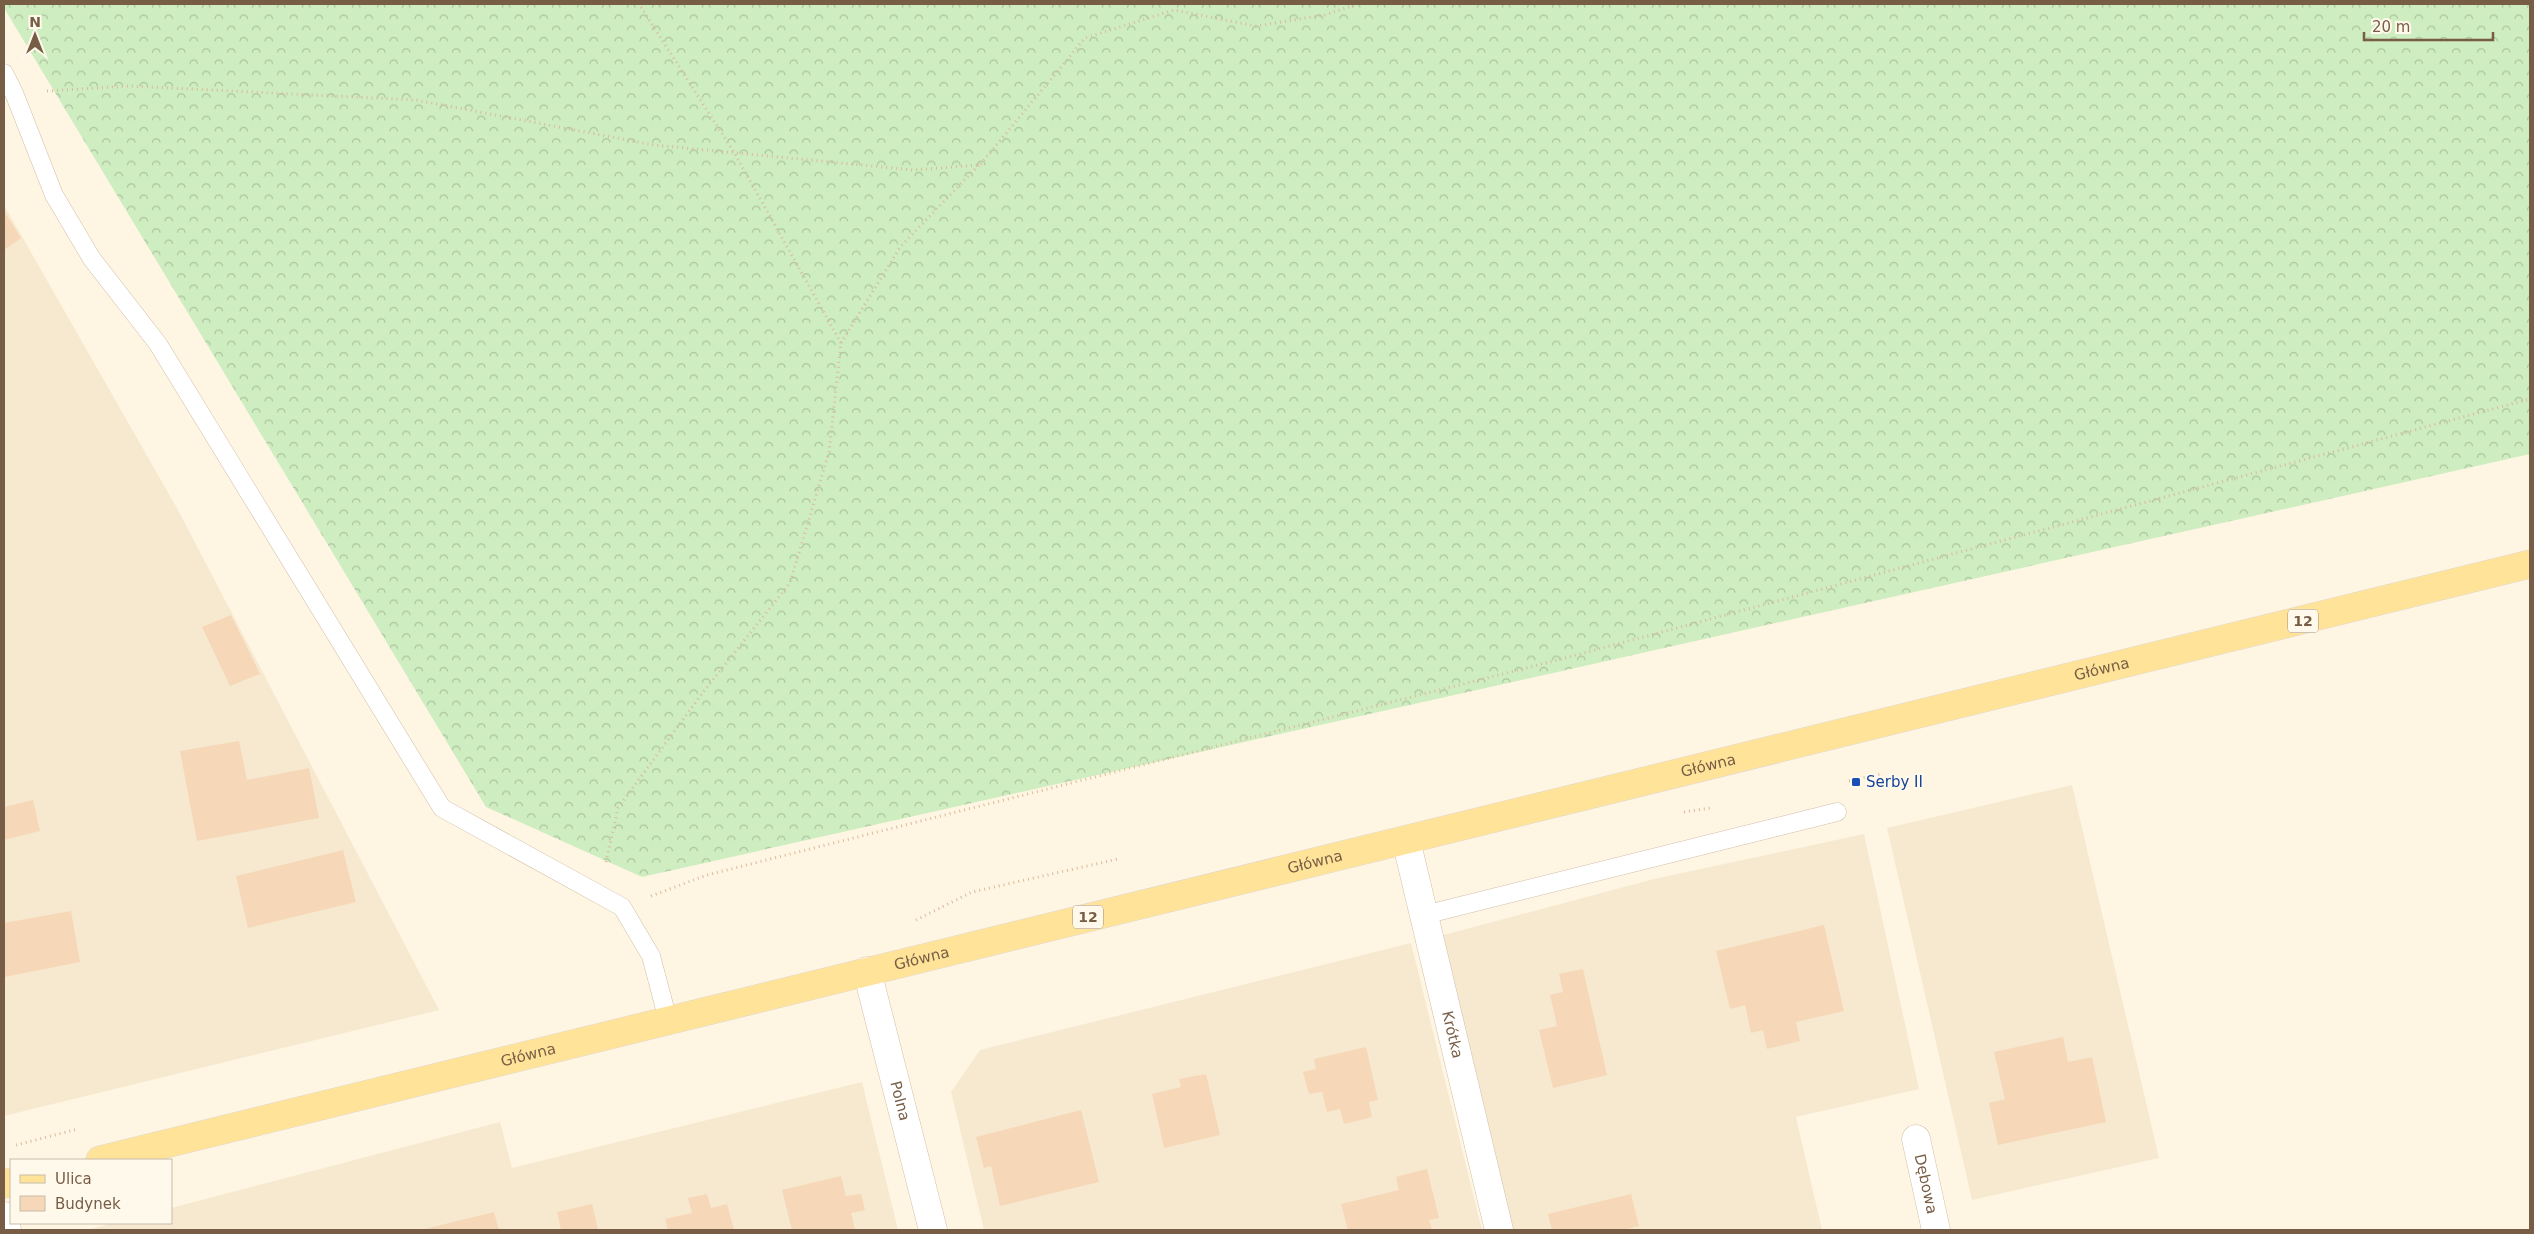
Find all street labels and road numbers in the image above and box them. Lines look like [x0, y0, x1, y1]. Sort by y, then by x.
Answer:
road number: 12 [2288, 610, 2318, 632]
street label: Główna [2072, 654, 2131, 684]
street label: Główna [1679, 750, 1738, 781]
street label: Główna [1286, 847, 1344, 877]
road number: 12 [1073, 906, 1103, 929]
street label: Główna [892, 943, 951, 974]
street label: Krótka [1438, 1009, 1467, 1060]
street label: Główna [499, 1040, 558, 1070]
street label: Polna [886, 1079, 914, 1123]
street label: Dębowa [1911, 1152, 1941, 1216]

